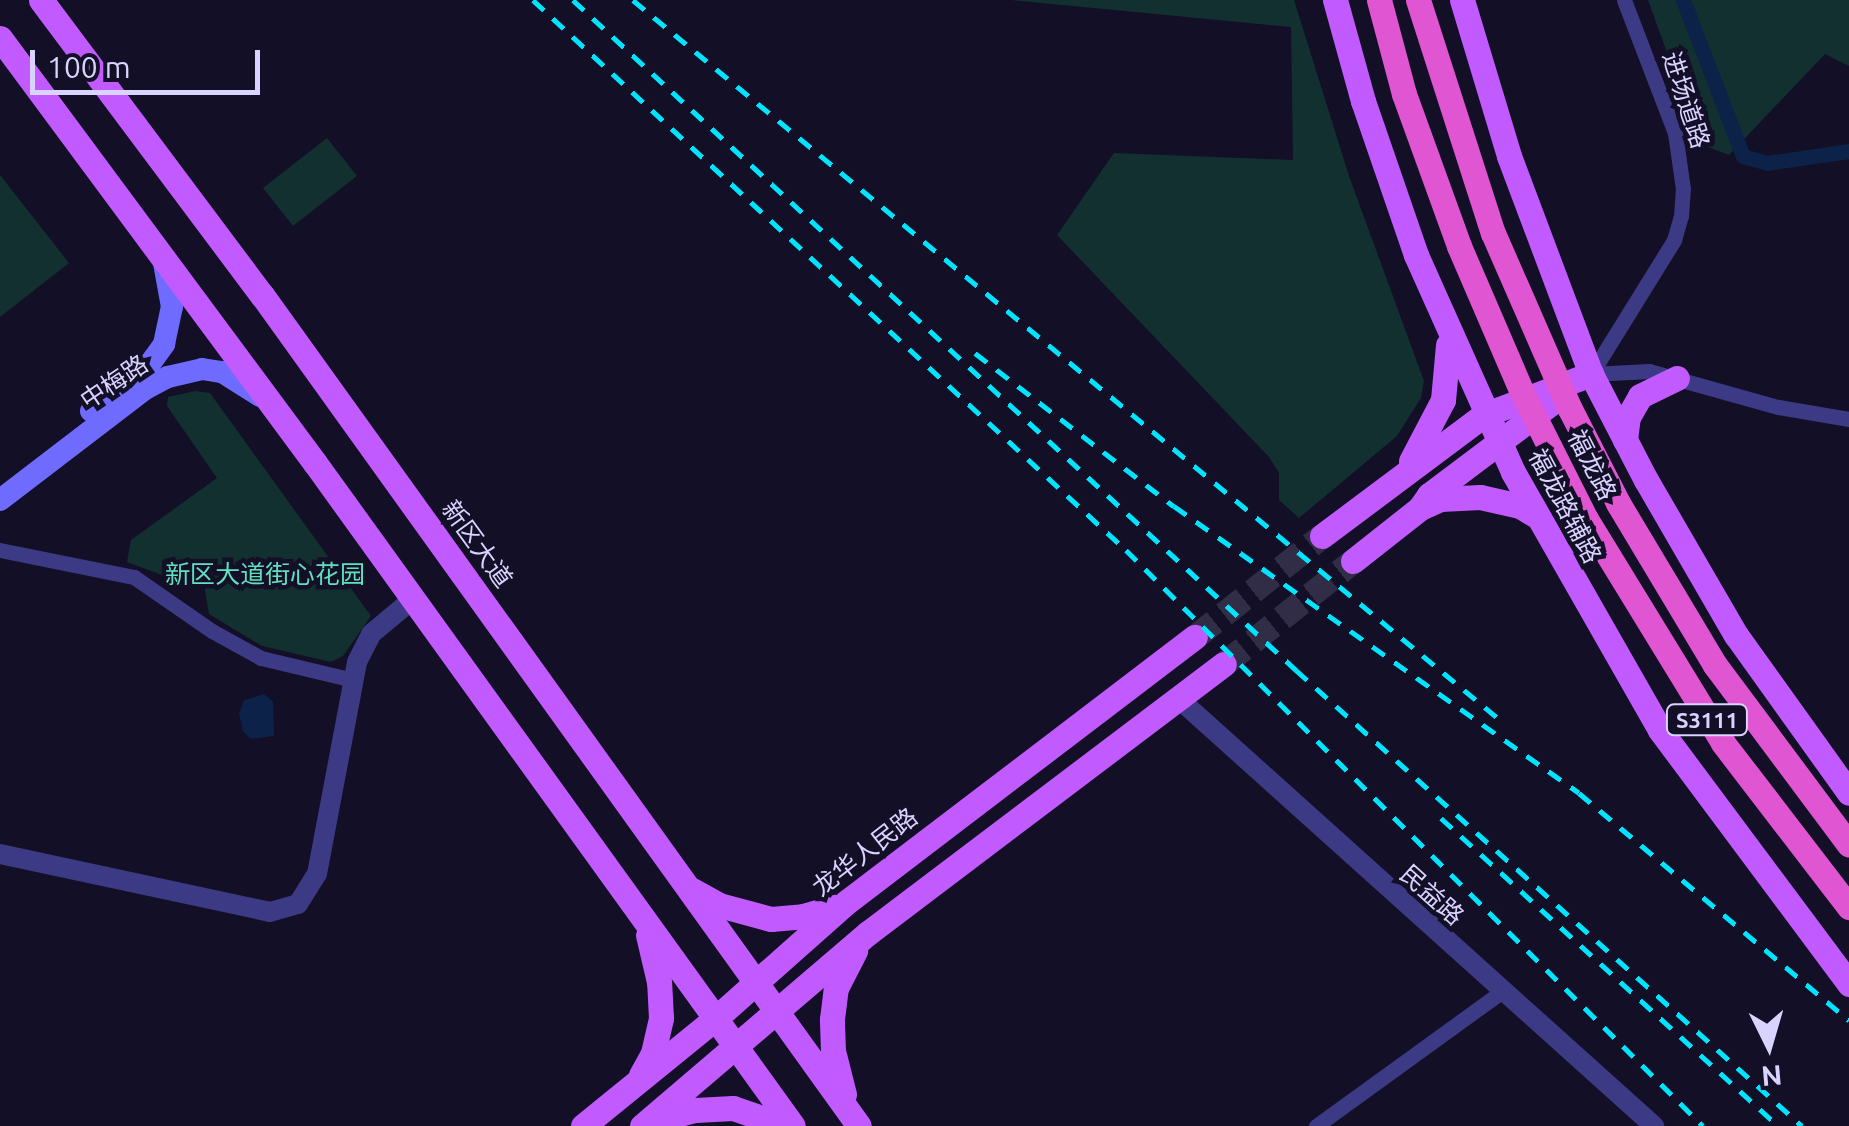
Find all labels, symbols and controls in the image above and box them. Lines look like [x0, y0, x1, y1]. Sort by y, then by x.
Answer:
scale bar [35, 30, 265, 92]
street label: 进场道路 [1656, 48, 1716, 152]
text: 100 m [47, 50, 131, 84]
street label: 中梅路 [75, 349, 153, 415]
street label: 福龙路 [1562, 425, 1622, 505]
street label: 福龙路辅路 [1522, 444, 1608, 568]
street label: 新区大道 [435, 495, 519, 593]
park label: 新区大道街心花园 [165, 559, 365, 589]
road number: S3111 [1664, 703, 1750, 737]
street label: 龙华人民路 [807, 802, 923, 902]
street label: 民益路 [1394, 859, 1470, 931]
north arrow [1719, 996, 1819, 1096]
text: N [1760, 1060, 1783, 1093]

